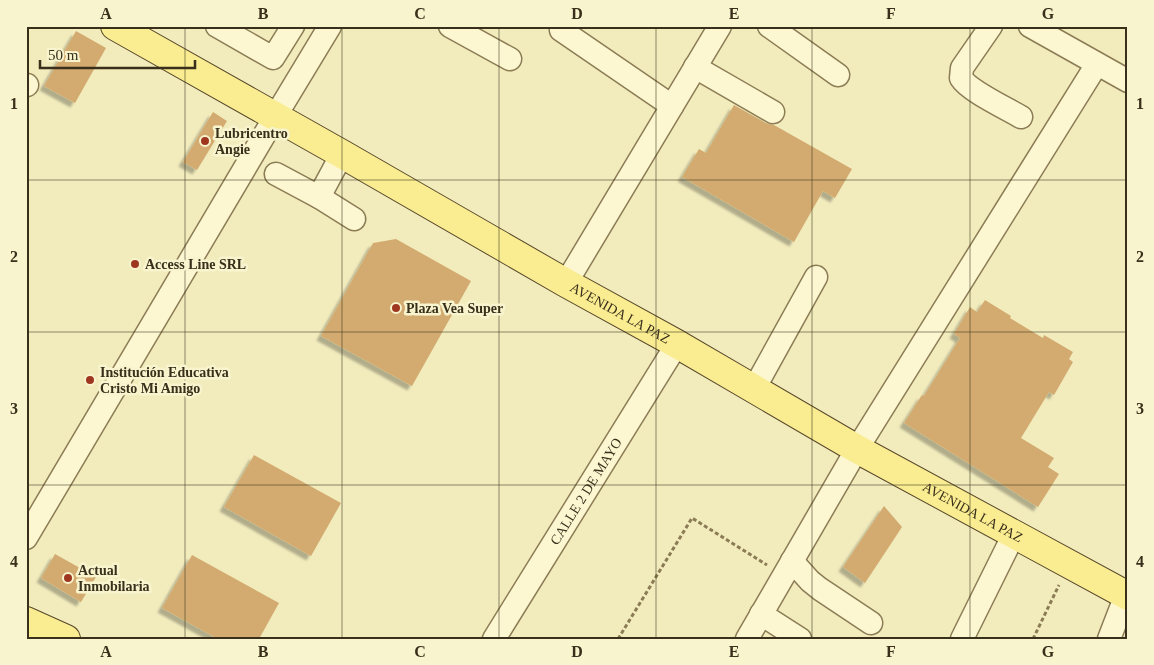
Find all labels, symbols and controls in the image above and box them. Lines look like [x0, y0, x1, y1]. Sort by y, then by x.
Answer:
text: A [100, 5, 112, 22]
text: B [258, 5, 269, 22]
text: C [414, 5, 426, 22]
text: D [571, 5, 583, 22]
text: E [729, 5, 739, 22]
text: F [886, 5, 896, 22]
text: G [1042, 5, 1055, 22]
scale bar [40, 38, 195, 70]
text: 50 m [48, 47, 79, 63]
text: 1 [10, 95, 18, 112]
text: 1 [1136, 95, 1144, 112]
place label: Lubricentro Angie [215, 126, 288, 157]
marker: Lubricentro Angie [199, 135, 211, 147]
text: 2 [10, 248, 18, 265]
text: 2 [1136, 248, 1144, 265]
place label: Access Line SRL [145, 257, 246, 272]
marker: Access Line SRL [129, 258, 141, 270]
street label: AVENIDA LA PAZ [568, 280, 672, 347]
place label: Plaza Vea Super [406, 301, 503, 316]
marker: Plaza Vea Super [390, 302, 402, 314]
place label: Institución Educativa Cristo Mi Amigo [100, 365, 229, 396]
marker: Institución Educativa Cristo Mi Amigo [84, 374, 96, 386]
text: 3 [10, 400, 18, 417]
text: 3 [1136, 400, 1144, 417]
street label: CALLE 2 DE MAYO [547, 435, 625, 548]
street label: AVENIDA LA PAZ [920, 479, 1025, 545]
text: 4 [10, 553, 18, 570]
text: 4 [1136, 553, 1144, 570]
place label: Actual Inmobilaria [78, 563, 150, 594]
marker: Actual Inmobilaria [62, 572, 74, 584]
text: A [100, 643, 112, 660]
text: B [258, 643, 269, 660]
text: C [414, 643, 426, 660]
text: D [571, 643, 583, 660]
text: E [729, 643, 739, 660]
text: F [886, 643, 896, 660]
text: G [1042, 643, 1055, 660]

